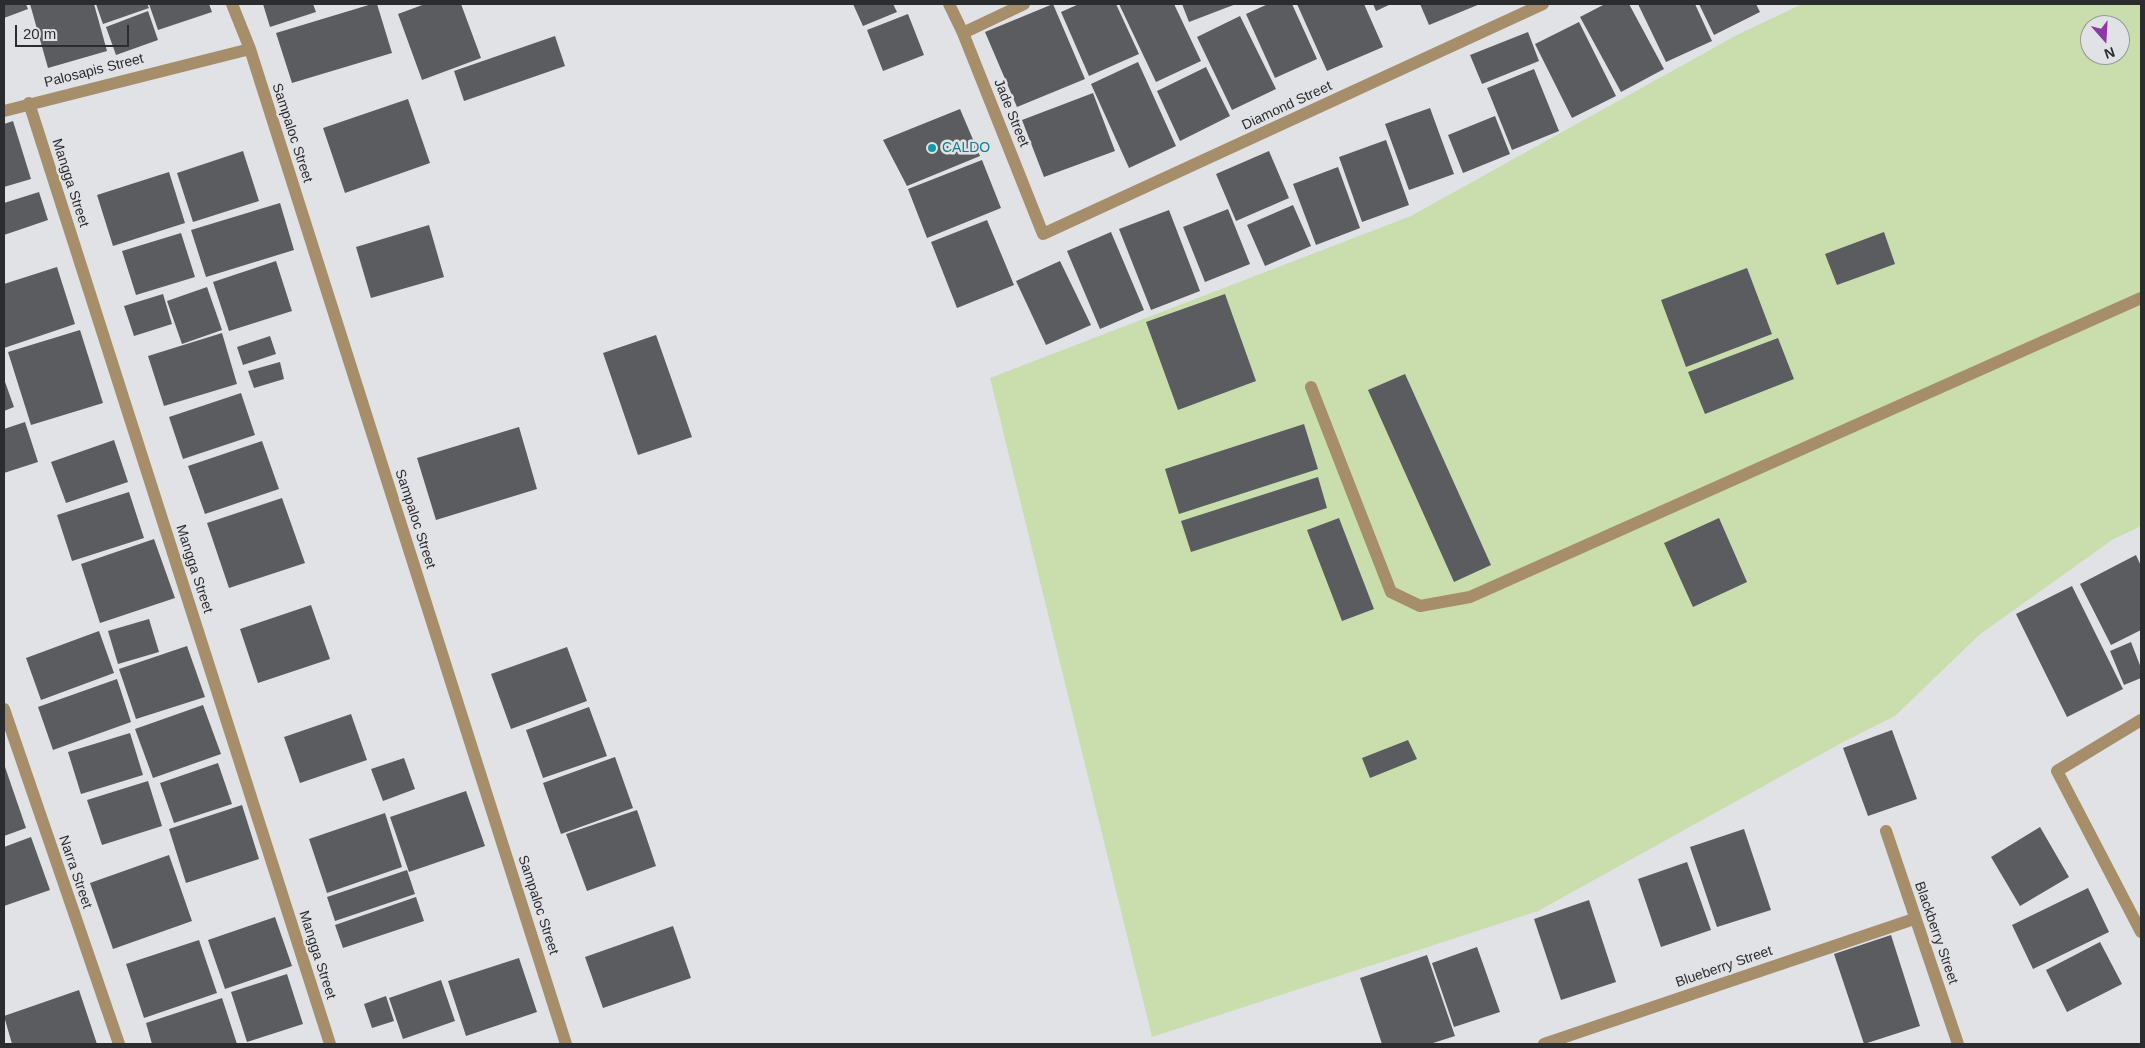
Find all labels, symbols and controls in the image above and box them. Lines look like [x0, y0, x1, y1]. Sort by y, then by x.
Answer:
scale bar [18, 15, 131, 47]
north arrow [2080, 15, 2130, 65]
text: 20 m [23, 25, 56, 42]
text: N [2102, 44, 2117, 62]
street label: Palosapis Street [43, 51, 145, 91]
street label: Jade Street [990, 77, 1032, 149]
street label: Diamond Street [1239, 78, 1335, 134]
street label: Sampaloc Street [268, 81, 316, 185]
street label: Mangga Street [48, 137, 92, 229]
place label: CALDO [942, 140, 990, 156]
marker: CALDO [926, 142, 938, 154]
street label: Sampaloc Street [391, 467, 439, 571]
street label: Mangga Street [172, 523, 216, 615]
street label: Narra Street [55, 833, 95, 911]
street label: Sampaloc Street [514, 853, 562, 957]
street label: Blackberry Street [1911, 880, 1961, 986]
street label: Mangga Street [295, 909, 339, 1001]
street label: Blueberry Street [1673, 943, 1775, 991]

